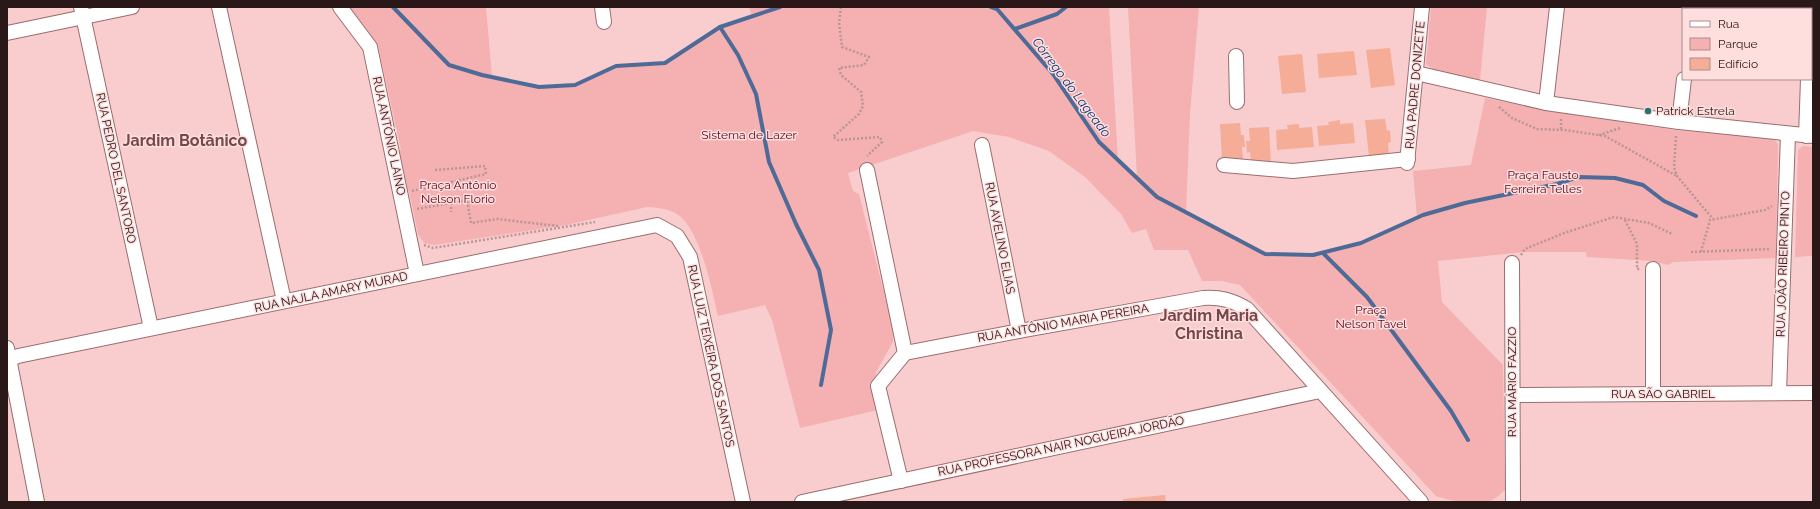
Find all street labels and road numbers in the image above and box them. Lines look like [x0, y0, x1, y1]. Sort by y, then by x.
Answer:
street label: RUA PADRE DONIZETE [1402, 20, 1428, 150]
street label: RUA ANTÔNIO LAINO [370, 75, 408, 197]
street label: RUA PEDRO DEL SANTORO [93, 91, 139, 245]
street label: RUA AVELINO ELIAS [982, 181, 1018, 295]
street label: RUA JOÃO RIBEIRO PINTO [1773, 191, 1793, 337]
street label: RUA LUIZ TEIXEIRA DOS SANTOS [685, 264, 737, 448]
street label: RUA NAJLA AMARY MURAD [253, 269, 409, 315]
street label: RUA ANTÔNIO MARIA PEREIRA [976, 301, 1150, 345]
street label: RUA MÁRIO FAZZIO [1505, 327, 1519, 437]
street label: RUA SÃO GABRIEL [1611, 387, 1715, 401]
street label: RUA PROFESSORA NAIR NOGUEIRA JORDÃO [936, 413, 1186, 479]

